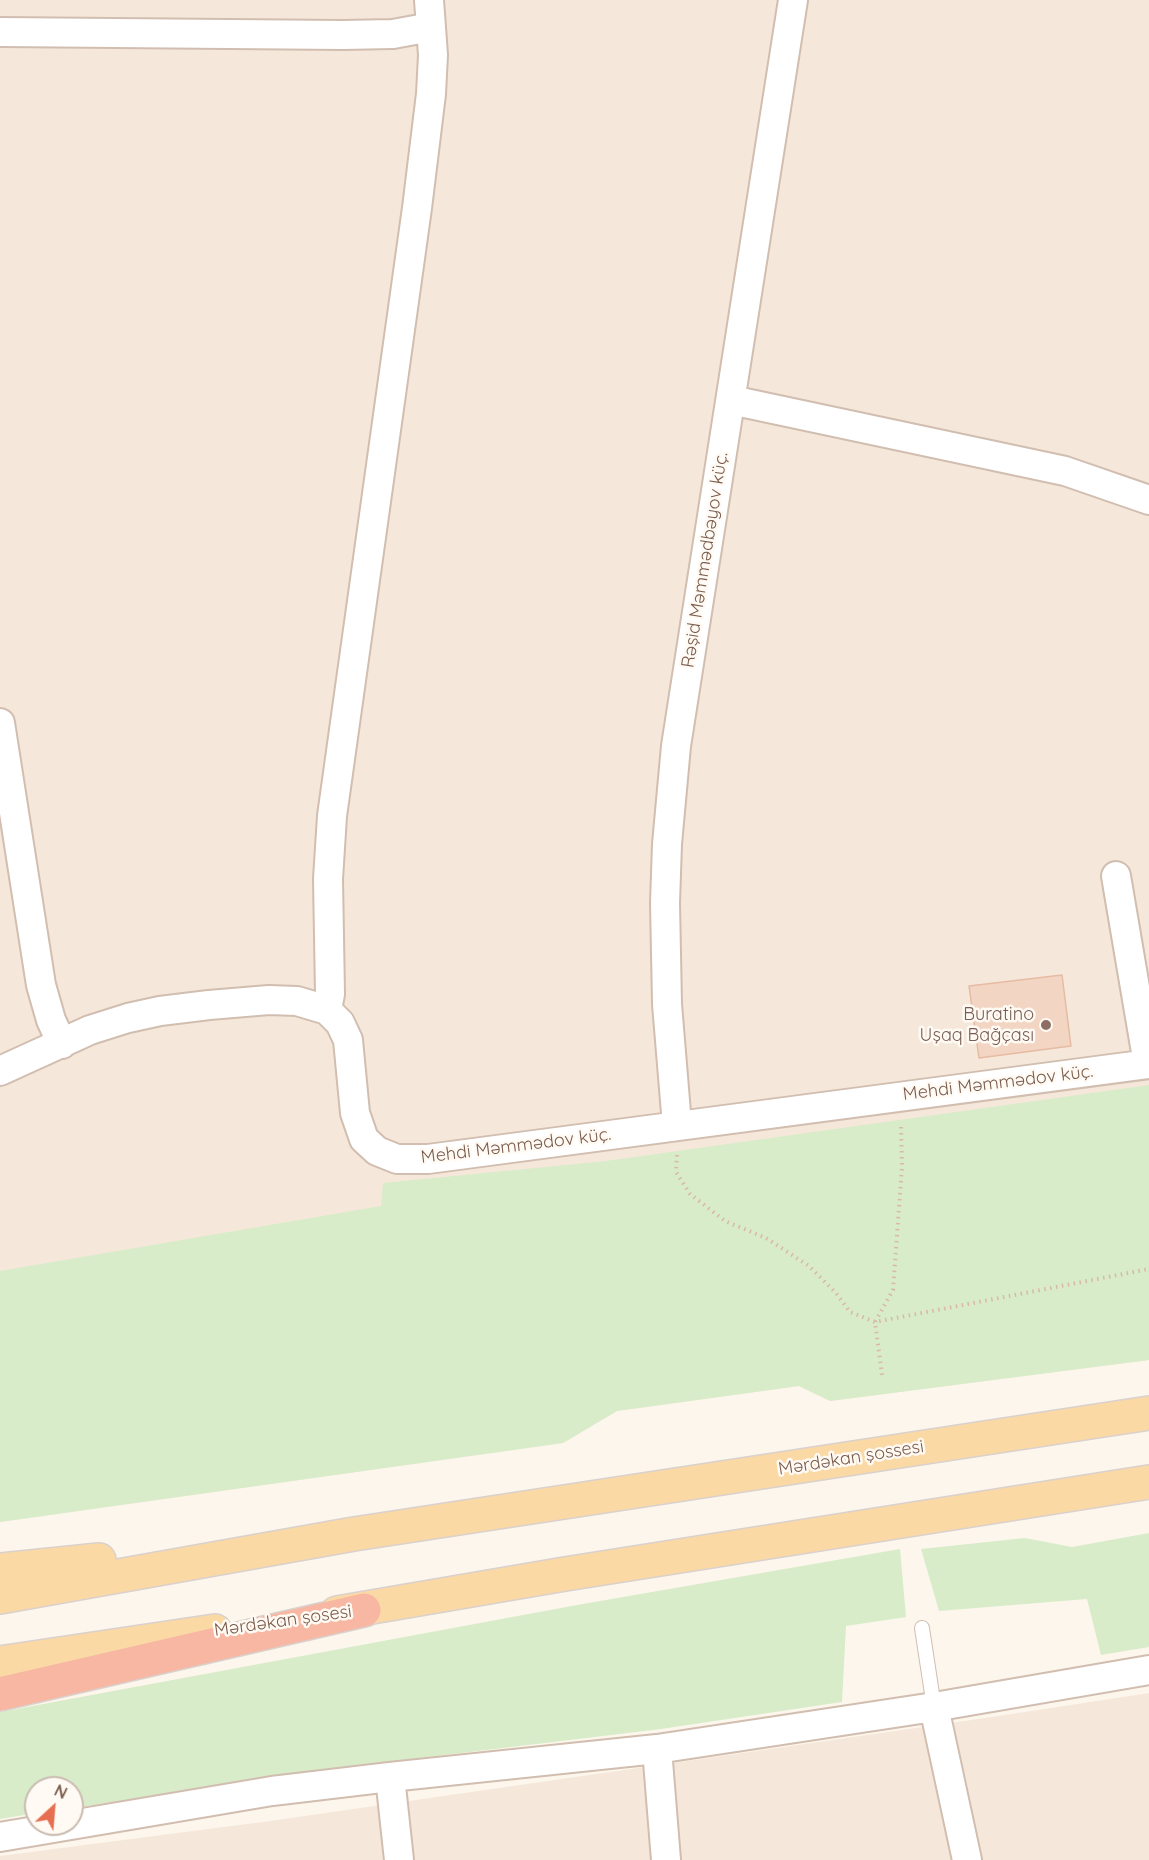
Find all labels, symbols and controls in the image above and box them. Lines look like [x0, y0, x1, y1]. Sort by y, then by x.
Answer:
street label: Rəşid Məmmədbəyov küç. [677, 451, 733, 669]
place label: Buratino Uşaq Bağçası [920, 1004, 1034, 1046]
marker: Buratino Uşaq Bağçası [1039, 1018, 1053, 1032]
street label: Mehdi Məmmədov küç. [902, 1061, 1094, 1105]
street label: Mehdi Məmmədov küç. [420, 1124, 612, 1168]
street label: Mərdəkan şossesi [777, 1436, 925, 1480]
street label: Mərdəkan şosesi [213, 1601, 353, 1641]
north arrow [24, 1776, 84, 1836]
text: N [51, 1780, 71, 1803]

